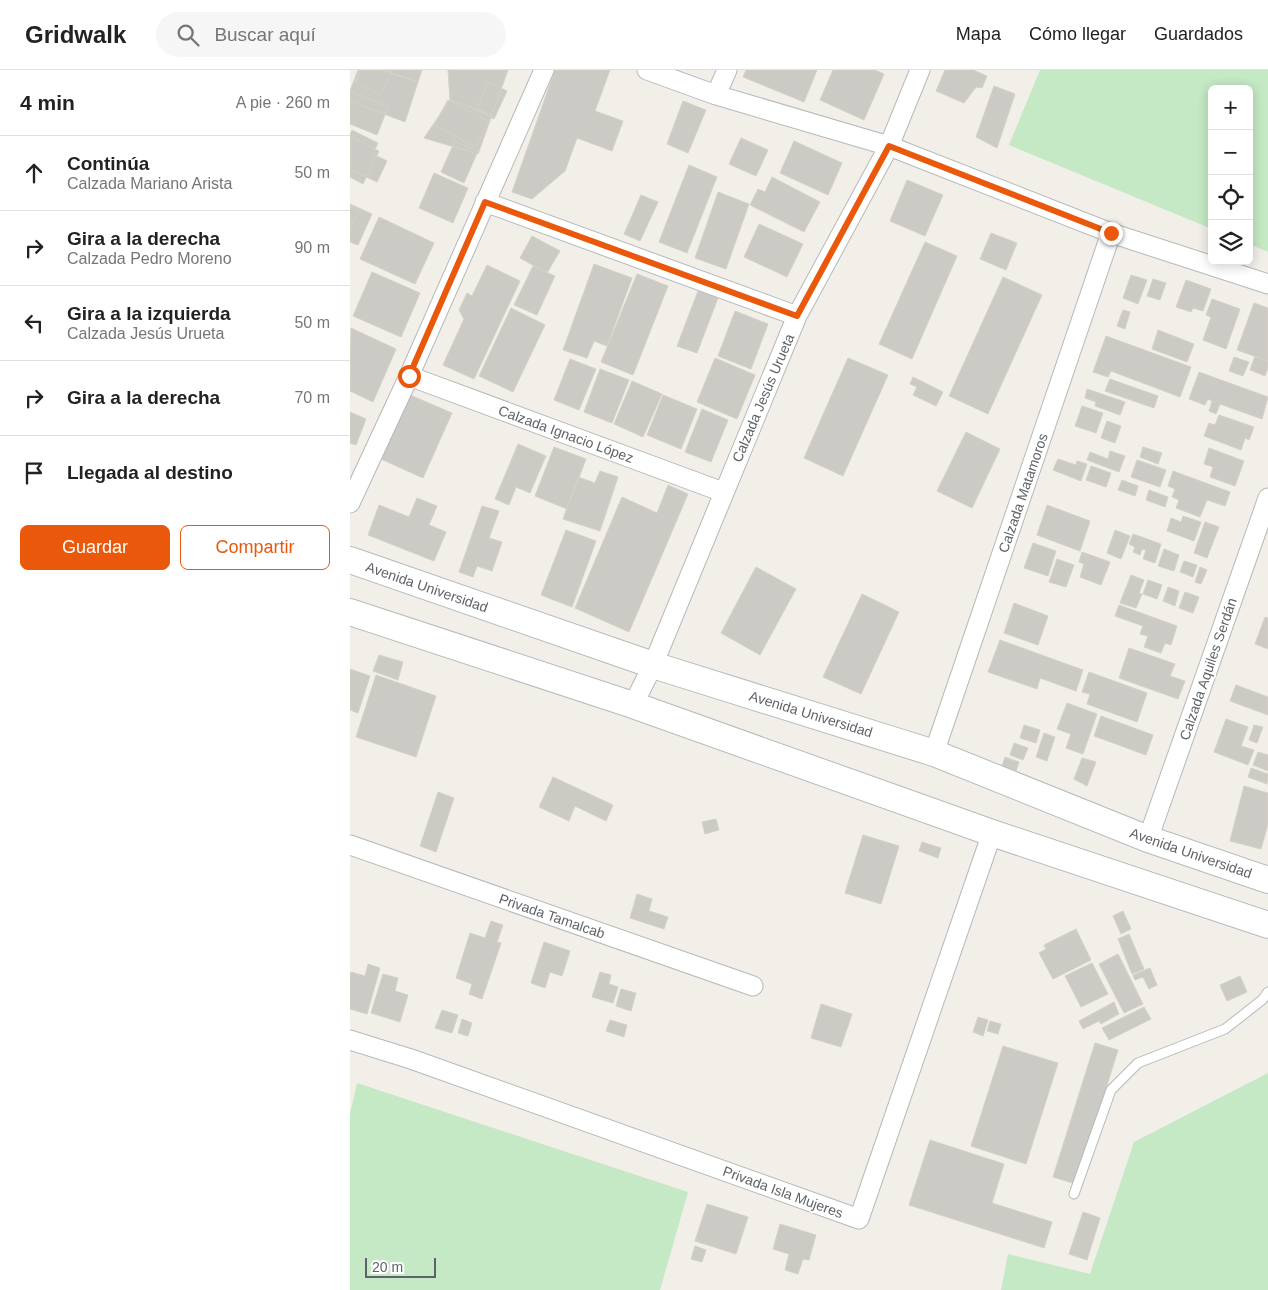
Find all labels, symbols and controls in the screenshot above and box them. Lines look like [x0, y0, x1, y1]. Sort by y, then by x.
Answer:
search box [156, 12, 506, 57]
text: Gridwalk [25, 21, 126, 48]
icon: search [174, 21, 202, 49]
text: Buscar aquí [214, 24, 316, 45]
text: Mapa [956, 24, 1001, 44]
text: Cómo llegar [1029, 24, 1126, 44]
text: Guardados [1154, 24, 1243, 44]
map controls [1208, 85, 1253, 265]
button: + [1208, 85, 1253, 130]
text: 4 min [20, 91, 75, 114]
text: A pie · 260 m [236, 94, 330, 111]
button: − [1208, 130, 1253, 175]
text: Continúa [67, 153, 149, 174]
icon: ahead [20, 159, 48, 187]
text: 50 m [294, 164, 330, 181]
text: Calzada Mariano Arista [67, 175, 232, 192]
button: locate [1208, 175, 1253, 220]
button: layers [1208, 220, 1253, 265]
route end [1100, 222, 1123, 245]
text: Gira a la derecha [67, 228, 220, 249]
icon: right [20, 234, 48, 262]
text: 90 m [294, 239, 330, 256]
text: Calzada Pedro Moreno [67, 250, 232, 267]
text: Gira a la izquierda [67, 303, 231, 324]
icon: left [20, 309, 48, 337]
text: 50 m [294, 314, 330, 331]
text: Calzada Jesús Urueta [67, 325, 224, 342]
street label: Calzada Jesús Urueta [729, 331, 797, 465]
route start [398, 365, 421, 388]
icon: right [20, 384, 48, 412]
text: Gira a la derecha [67, 387, 220, 408]
text: 70 m [294, 389, 330, 406]
street label: Calzada Ignacio López [496, 402, 636, 466]
street label: Calzada Matamoros [995, 431, 1051, 555]
icon: arrive [20, 459, 48, 487]
text: Llegada al destino [67, 462, 233, 483]
button: Guardar [20, 525, 170, 570]
button: Compartir [180, 525, 330, 570]
street label: Avenida Universidad [364, 559, 490, 615]
street label: Calzada Aquiles Serdán [1176, 596, 1240, 742]
street label: Avenida Universidad [747, 688, 875, 740]
street label: Avenida Universidad [1128, 825, 1254, 881]
street label: Privada Tamalcab [497, 890, 607, 942]
street label: Privada Isla Mujeres [721, 1163, 845, 1221]
scale bar [365, 1255, 436, 1278]
text: 20 m [372, 1259, 403, 1275]

